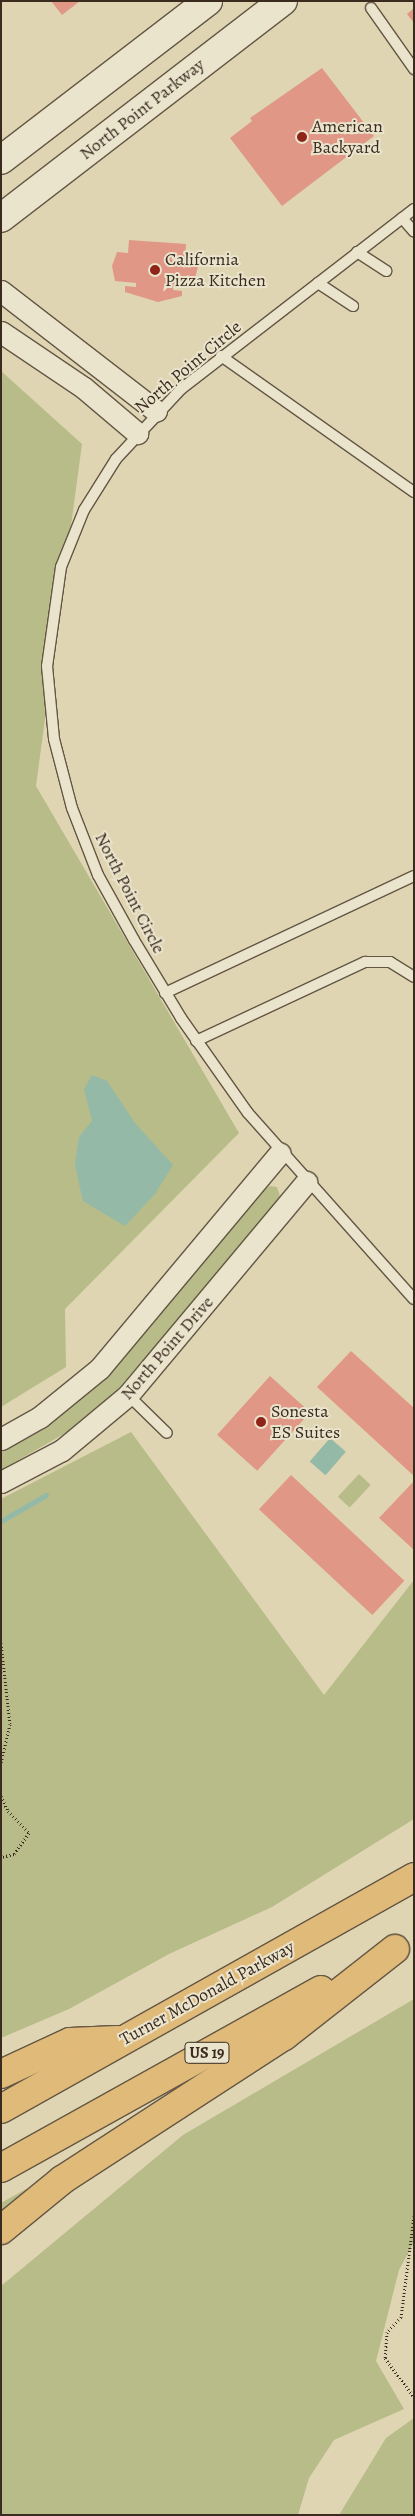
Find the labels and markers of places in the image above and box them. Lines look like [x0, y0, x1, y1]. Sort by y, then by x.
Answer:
place label: American Backyard [312, 116, 383, 158]
marker: American Backyard [296, 131, 308, 143]
place label: California Pizza Kitchen [165, 249, 266, 292]
marker: California Pizza Kitchen [149, 264, 161, 276]
place label: Sonesta ES Suites [271, 1401, 340, 1444]
marker: Sonesta ES Suites [255, 1416, 267, 1428]

